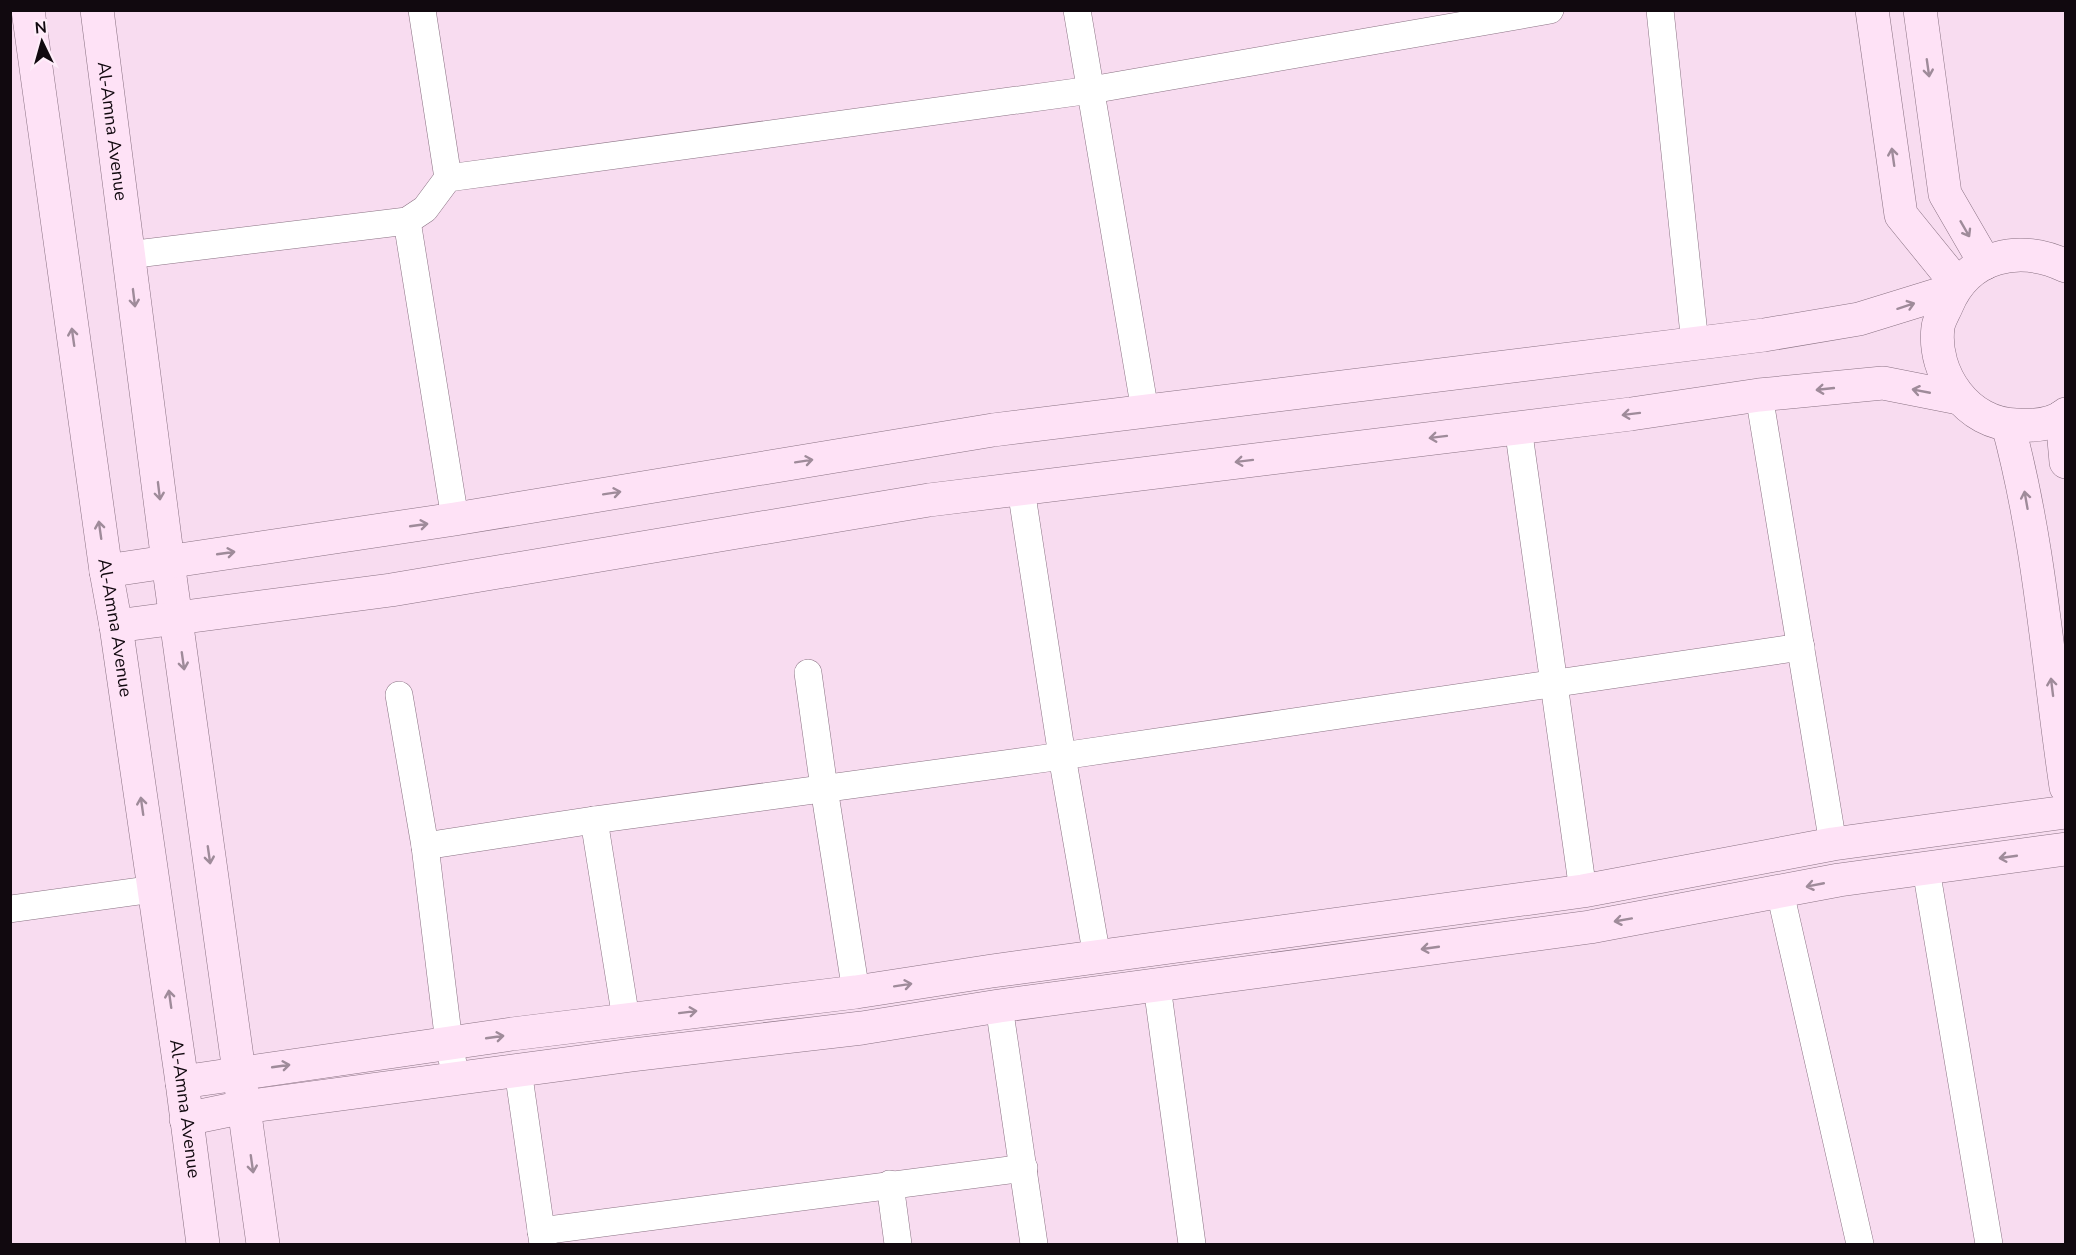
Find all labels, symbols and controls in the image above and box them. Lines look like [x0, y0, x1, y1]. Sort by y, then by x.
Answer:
north arrow [12, 12, 72, 72]
text: N [34, 17, 48, 40]
one-way arrow [1922, 58, 1933, 78]
street label: Al-Amna Avenue [92, 60, 133, 202]
one-way arrow [1887, 148, 1898, 168]
one-way arrow [1959, 220, 1971, 237]
one-way arrow [128, 287, 139, 307]
one-way arrow [1896, 299, 1915, 310]
one-way arrow [68, 328, 79, 348]
one-way arrow [1815, 384, 1835, 395]
one-way arrow [1911, 385, 1931, 396]
one-way arrow [1622, 408, 1642, 419]
one-way arrow [1428, 432, 1448, 443]
one-way arrow [1235, 455, 1255, 466]
one-way arrow [794, 456, 813, 467]
one-way arrow [154, 481, 165, 500]
one-way arrow [601, 488, 621, 499]
one-way arrow [2020, 490, 2031, 510]
one-way arrow [409, 519, 429, 530]
one-way arrow [95, 521, 106, 541]
one-way arrow [216, 548, 236, 559]
street label: Al-Amna Avenue [92, 557, 138, 699]
one-way arrow [177, 651, 188, 671]
one-way arrow [2046, 678, 2057, 698]
one-way arrow [136, 797, 147, 817]
one-way arrow [204, 844, 215, 864]
one-way arrow [1998, 852, 2018, 863]
one-way arrow [1805, 880, 1825, 891]
one-way arrow [1614, 915, 1633, 926]
one-way arrow [1421, 943, 1440, 954]
one-way arrow [892, 979, 912, 990]
one-way arrow [164, 990, 175, 1010]
one-way arrow [678, 1006, 698, 1017]
one-way arrow [485, 1031, 504, 1042]
street label: Al-Amna Avenue [164, 1038, 206, 1180]
one-way arrow [271, 1061, 291, 1072]
one-way arrow [246, 1154, 257, 1174]

